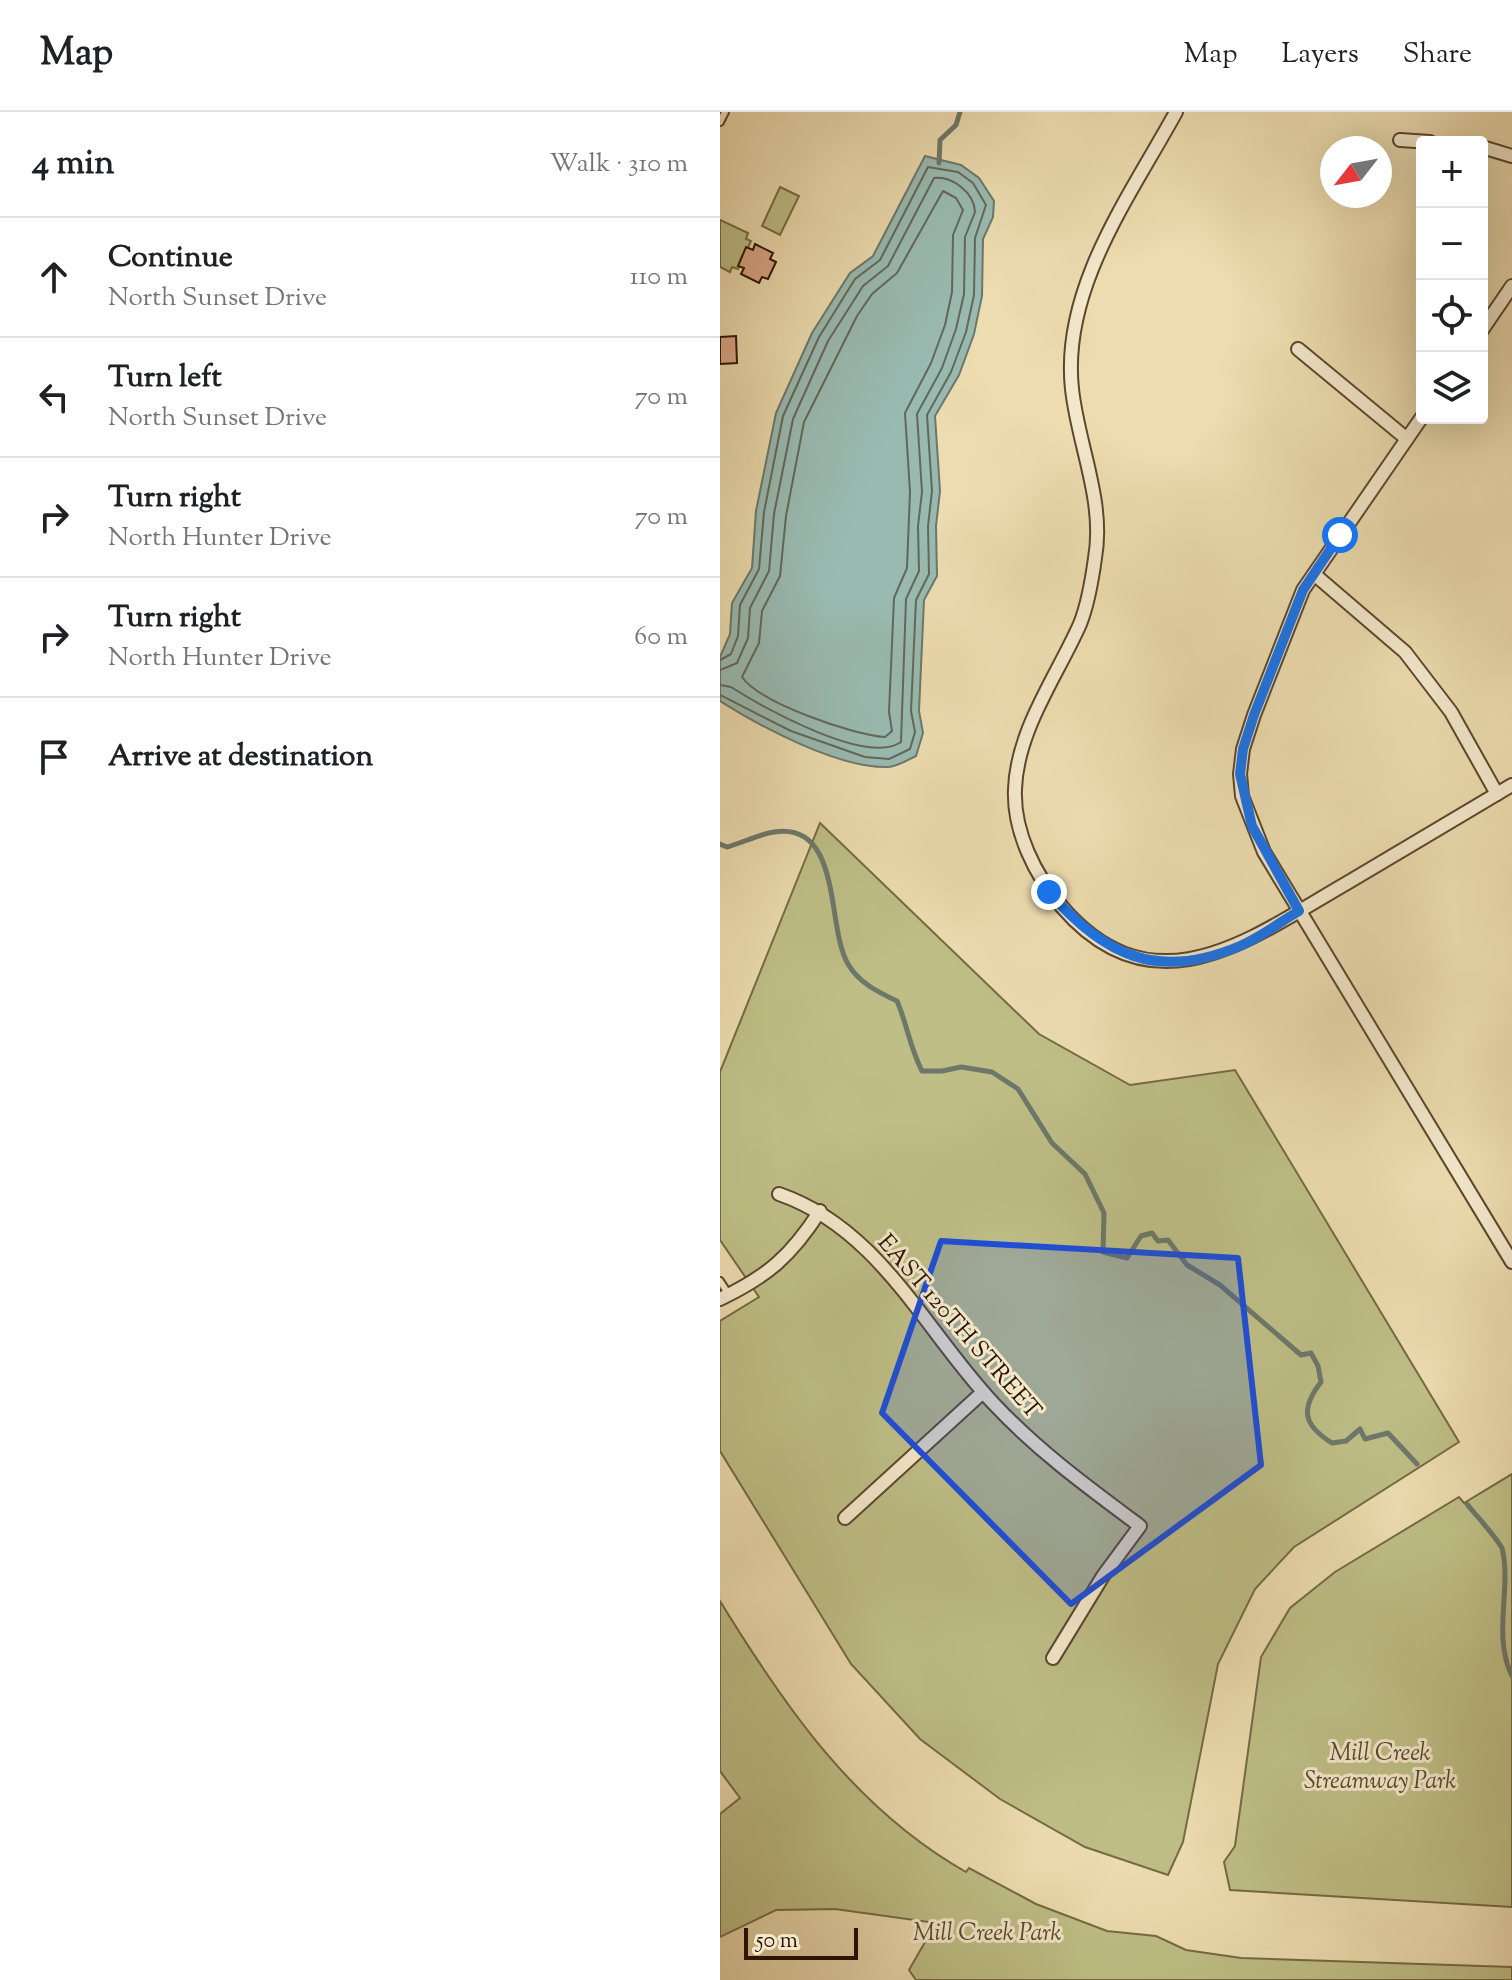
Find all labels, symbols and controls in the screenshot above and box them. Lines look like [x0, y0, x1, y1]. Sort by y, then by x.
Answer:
text: Map [40, 28, 113, 82]
text: Map [1184, 35, 1237, 75]
text: Layers [1281, 35, 1359, 75]
text: Share [1403, 35, 1472, 75]
north arrow [1320, 136, 1392, 208]
map controls [1416, 136, 1488, 424]
button: + [1416, 136, 1488, 208]
text: 4 min [32, 140, 114, 189]
text: Walk · 310 m [549, 146, 688, 183]
button: − [1416, 208, 1488, 280]
text: Continue [108, 237, 233, 280]
icon: ahead [32, 255, 76, 299]
text: 110 m [630, 259, 688, 296]
text: North Sunset Drive [108, 280, 327, 317]
button: locate [1416, 280, 1488, 352]
button: layers [1416, 352, 1488, 424]
text: Turn left [108, 357, 222, 400]
icon: left [32, 375, 76, 419]
text: 70 m [635, 379, 688, 416]
text: North Sunset Drive [108, 400, 327, 437]
text: Turn right [108, 477, 241, 520]
icon: right [32, 495, 76, 539]
text: 70 m [635, 499, 688, 536]
route start [1322, 517, 1358, 553]
text: North Hunter Drive [108, 520, 332, 557]
text: Turn right [108, 597, 241, 640]
icon: right [32, 615, 76, 659]
text: 60 m [634, 619, 688, 656]
text: North Hunter Drive [108, 640, 332, 677]
icon: arrive [32, 735, 76, 779]
text: Arrive at destination [108, 736, 373, 779]
route end [1031, 874, 1067, 910]
street label: EAST 120TH STREET [869, 1227, 1049, 1427]
park label: Mill Creek Streamway Park [1304, 1737, 1456, 1799]
park label: Mill Creek Park [913, 1917, 1061, 1951]
scale bar [744, 1924, 858, 1960]
text: 50 m [756, 1926, 798, 1958]

